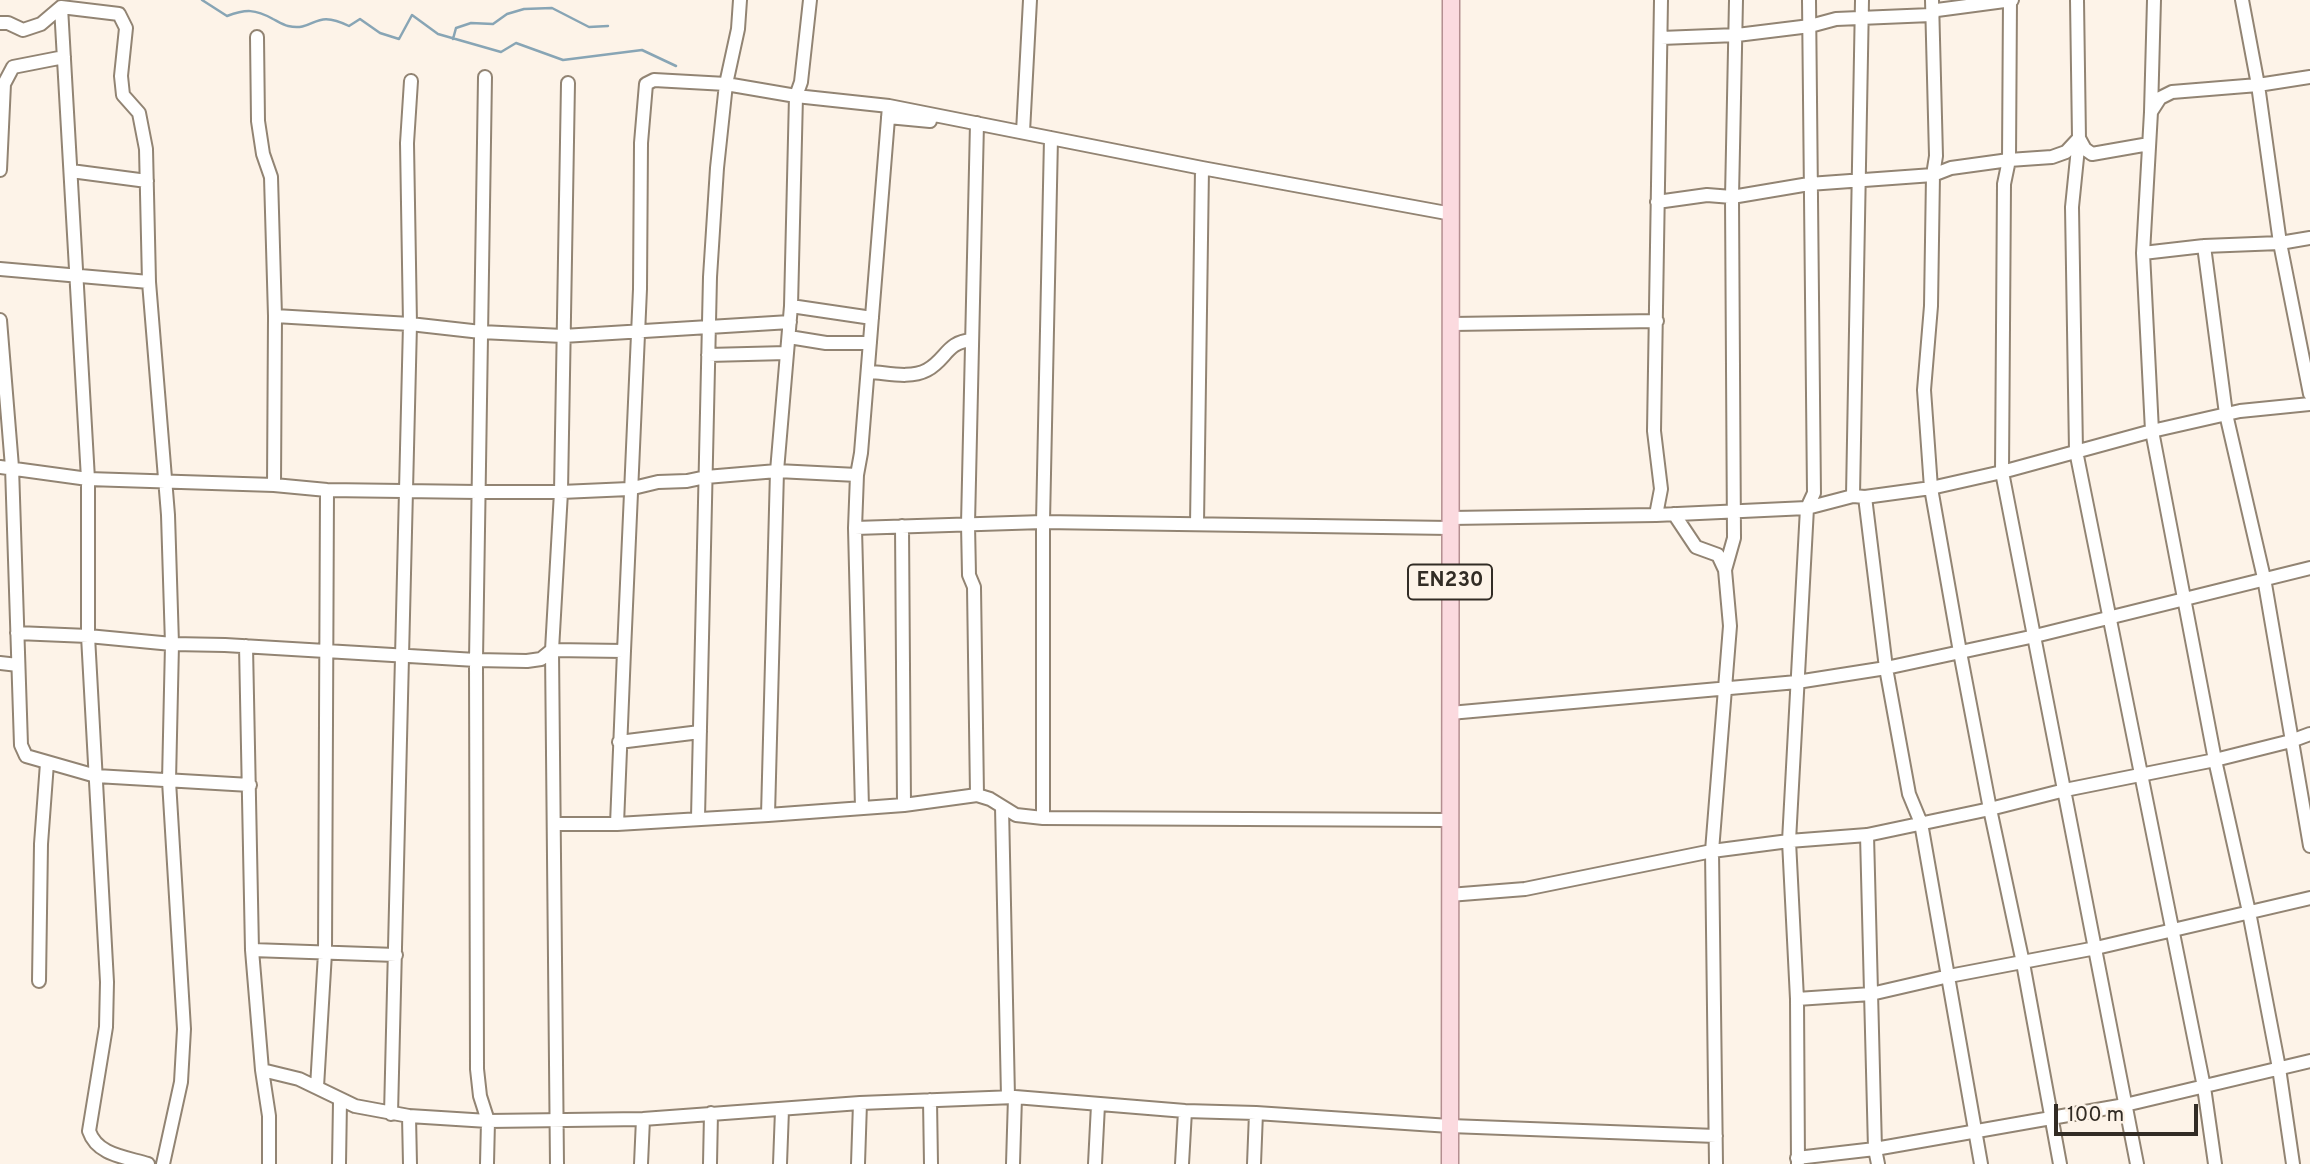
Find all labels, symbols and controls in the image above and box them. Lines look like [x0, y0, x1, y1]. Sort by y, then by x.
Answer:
road number: EN230 [1408, 564, 1492, 600]
scale bar [2058, 1090, 2202, 1134]
text: 100 m [2067, 1102, 2124, 1129]

